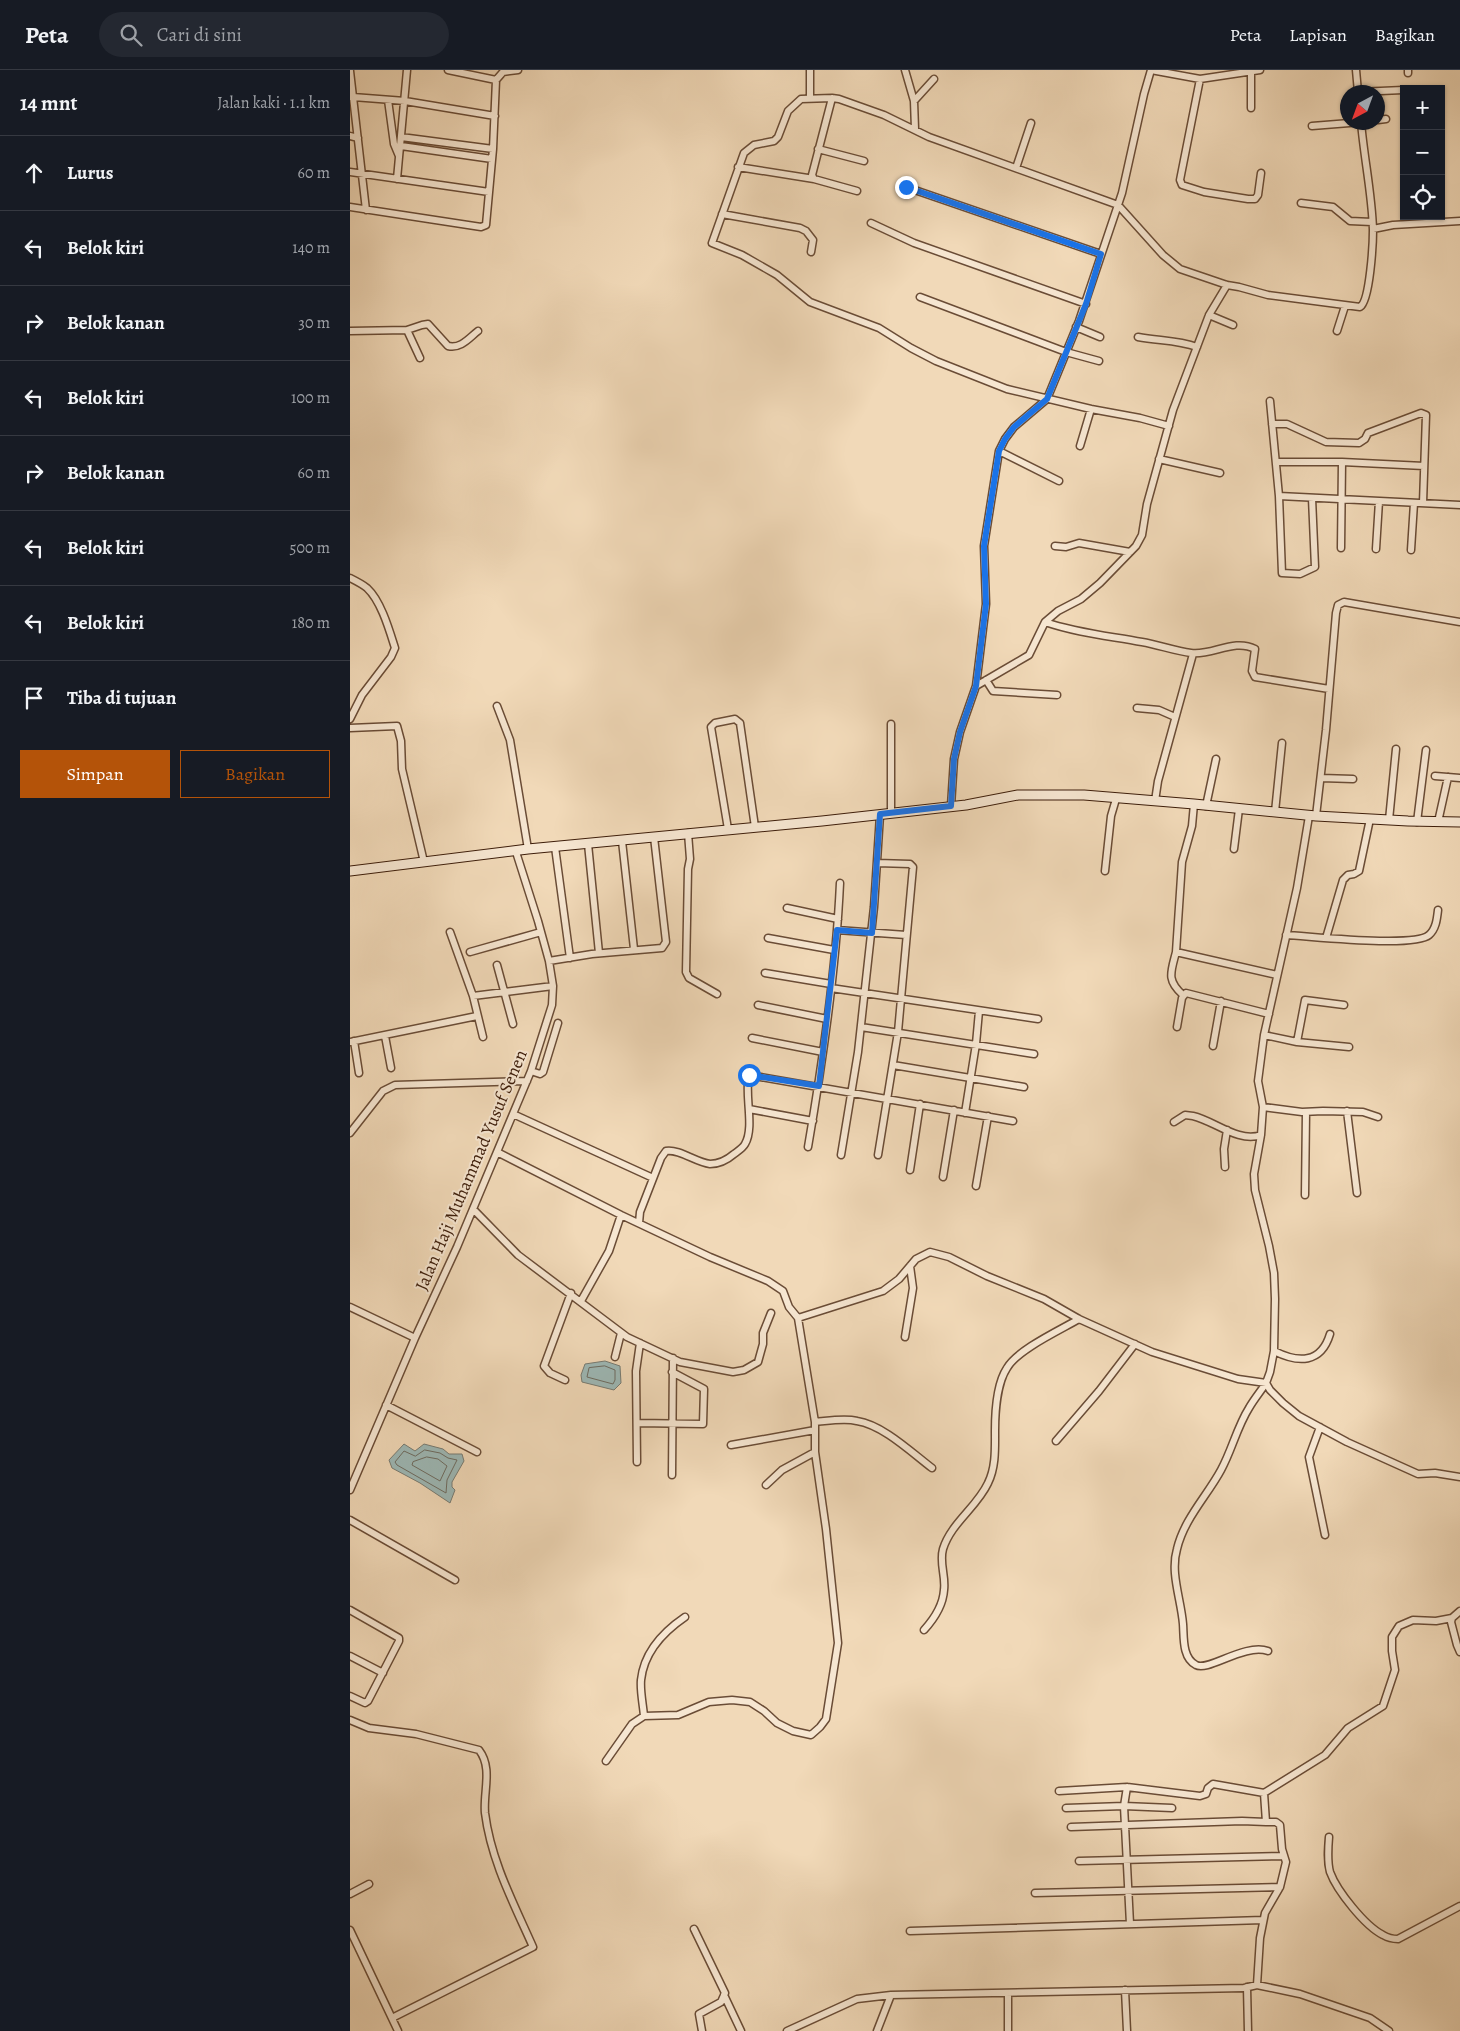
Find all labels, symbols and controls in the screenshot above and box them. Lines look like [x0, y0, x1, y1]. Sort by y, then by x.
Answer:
search box [99, 12, 449, 57]
text: Peta [25, 19, 69, 51]
icon: search [117, 21, 145, 49]
text: Cari di sini [157, 22, 242, 48]
text: Peta [1230, 23, 1261, 47]
text: Lapisan [1289, 23, 1347, 47]
text: Bagikan [1375, 23, 1435, 47]
north arrow [1340, 85, 1385, 130]
map controls [1400, 85, 1445, 220]
button: + [1400, 85, 1445, 130]
text: 14 mnt [20, 89, 77, 117]
text: Jalan kaki · 1.1 km [217, 92, 330, 114]
button: − [1400, 130, 1445, 175]
icon: ahead [20, 159, 48, 187]
text: Lurus [67, 160, 113, 186]
text: 60 m [298, 162, 330, 184]
button: locate [1400, 175, 1445, 220]
route end [895, 176, 918, 199]
icon: left [20, 234, 48, 262]
text: Belok kiri [67, 235, 144, 261]
text: 140 m [292, 237, 330, 259]
icon: right [20, 309, 48, 337]
text: Belok kanan [67, 310, 165, 336]
text: 30 m [298, 312, 330, 334]
icon: left [20, 384, 48, 412]
text: Belok kiri [67, 385, 144, 411]
text: 100 m [291, 387, 330, 409]
icon: right [20, 459, 48, 487]
text: Belok kanan [67, 460, 165, 486]
text: 60 m [298, 462, 330, 484]
icon: left [20, 534, 48, 562]
text: Belok kiri [67, 535, 144, 561]
text: 500 m [290, 537, 330, 559]
icon: left [20, 609, 48, 637]
text: Belok kiri [67, 610, 144, 636]
text: 180 m [292, 612, 330, 634]
icon: arrive [20, 684, 48, 712]
text: Tiba di tujuan [67, 685, 176, 711]
button: Simpan [20, 750, 170, 798]
button: Bagikan [180, 750, 330, 798]
street label: Jalan Haji Muhammad Yusuf Senen [409, 1046, 533, 1294]
route start [738, 1064, 761, 1087]

